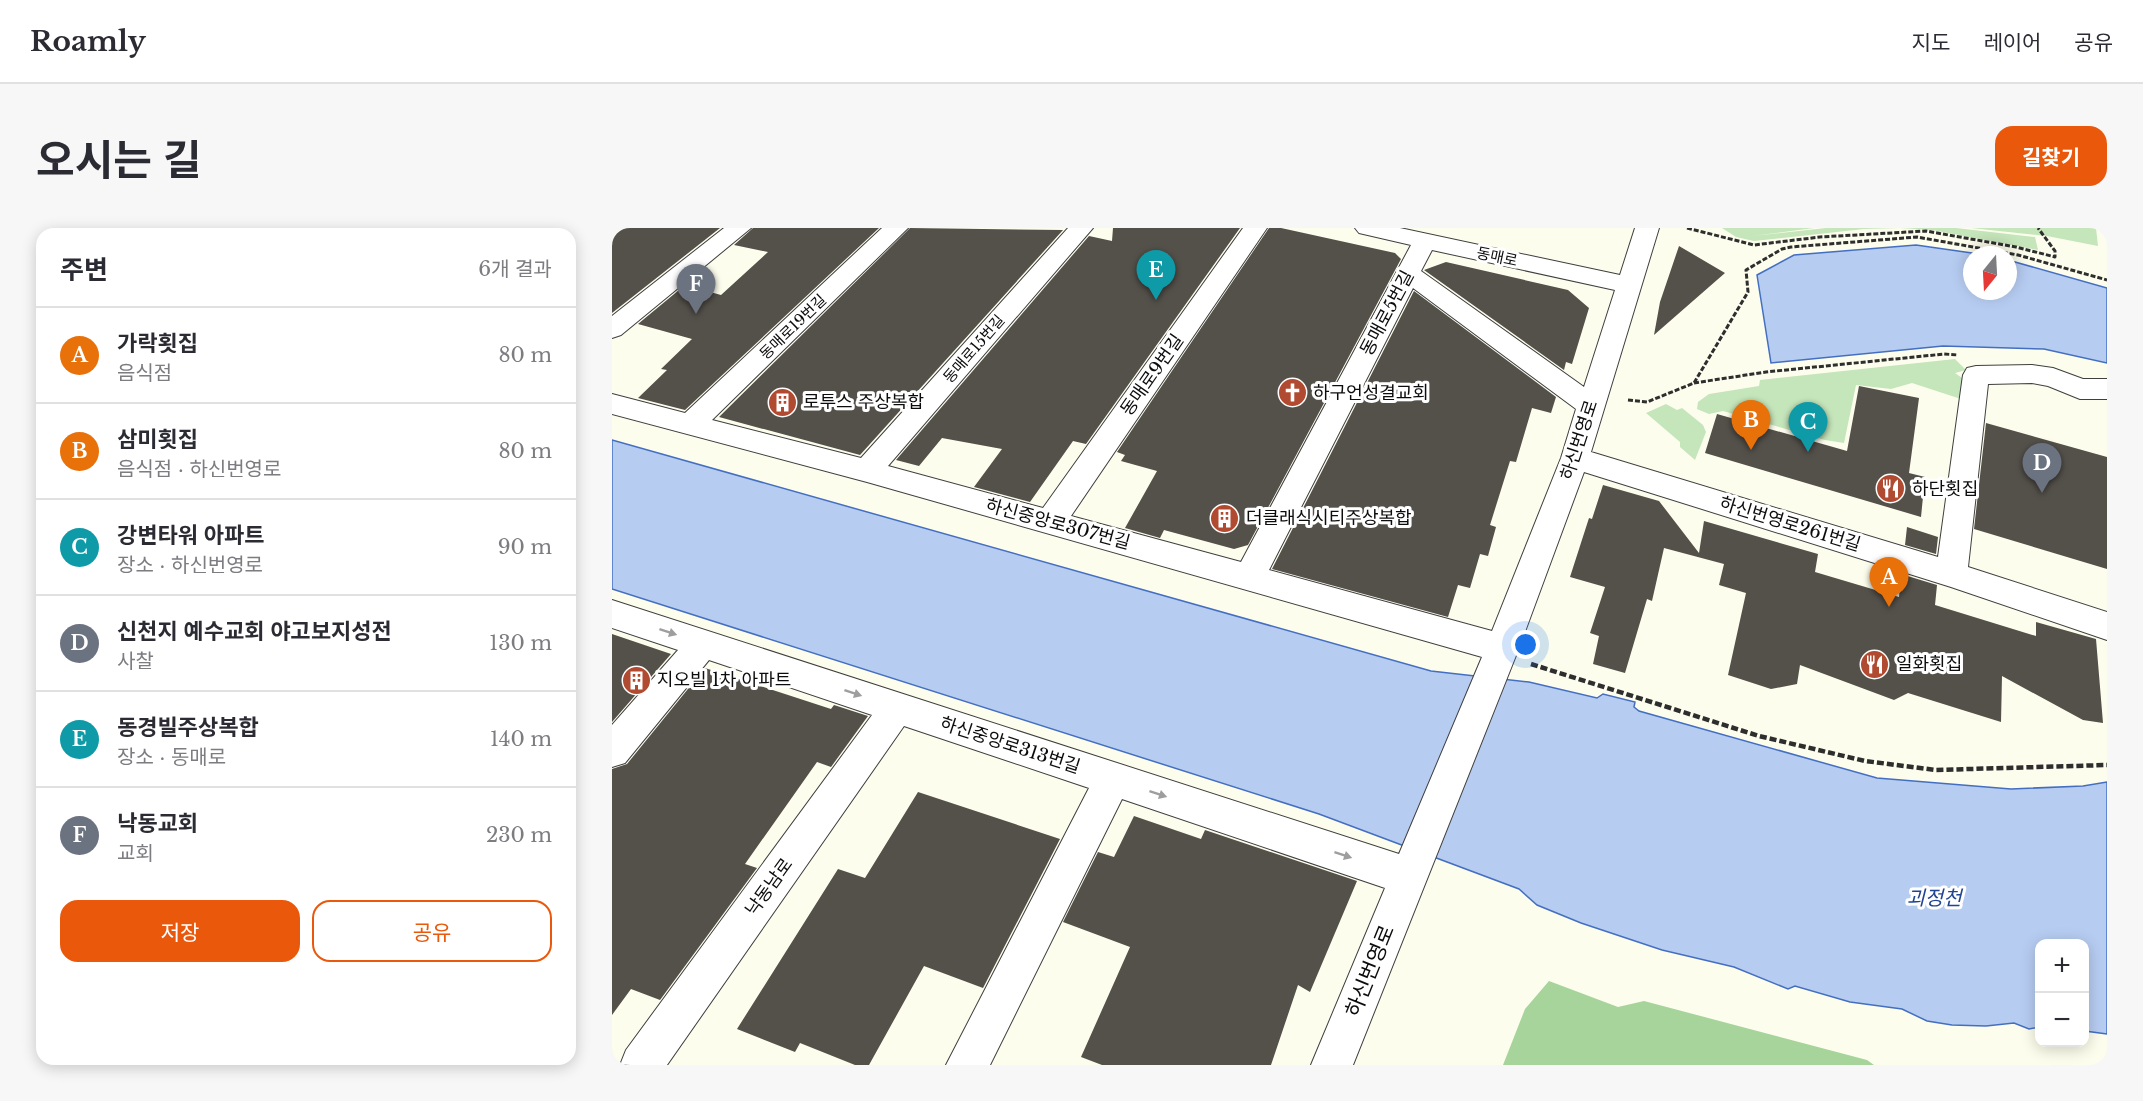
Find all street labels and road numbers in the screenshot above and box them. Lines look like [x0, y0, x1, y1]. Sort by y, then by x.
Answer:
street label: 동매로 [1475, 243, 1519, 270]
street label: 동매로5번길 [1355, 267, 1419, 359]
street label: 동매로19번길 [755, 290, 830, 363]
street label: 동매로15번길 [939, 311, 1008, 387]
street label: 동매로9번길 [1116, 330, 1188, 420]
street label: 하신번영로 [1556, 397, 1602, 483]
street label: 하신번영로261번길 [1717, 492, 1863, 556]
street label: 하신중앙로307번길 [983, 494, 1133, 554]
street label: 하신중앙로313번길 [937, 712, 1083, 778]
street label: 낙동남로 [741, 854, 797, 920]
street label: 하신번영로 [1340, 921, 1400, 1021]

